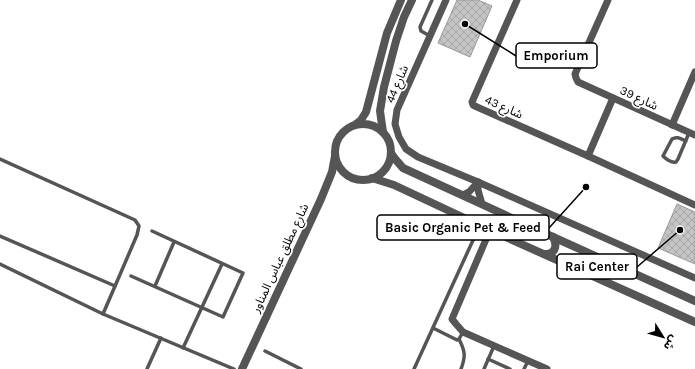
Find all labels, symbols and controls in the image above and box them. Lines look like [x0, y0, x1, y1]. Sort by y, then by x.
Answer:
callout: Emporium [516, 43, 597, 68]
text: Emporium [523, 48, 589, 63]
street label: شارع 44 [383, 63, 413, 106]
street label: شارع 39 [617, 83, 660, 115]
street label: شارع 43 [482, 92, 525, 123]
street label: شارع مطلق عباس المناور [248, 201, 313, 316]
callout: Basic Organic Pet & Feed [377, 215, 549, 240]
text: Basic Organic Pet & Feed [385, 220, 541, 235]
callout: Rai Center [557, 254, 637, 279]
text: Rai Center [565, 259, 630, 274]
north arrow [643, 317, 683, 357]
text: ش [661, 333, 680, 353]

